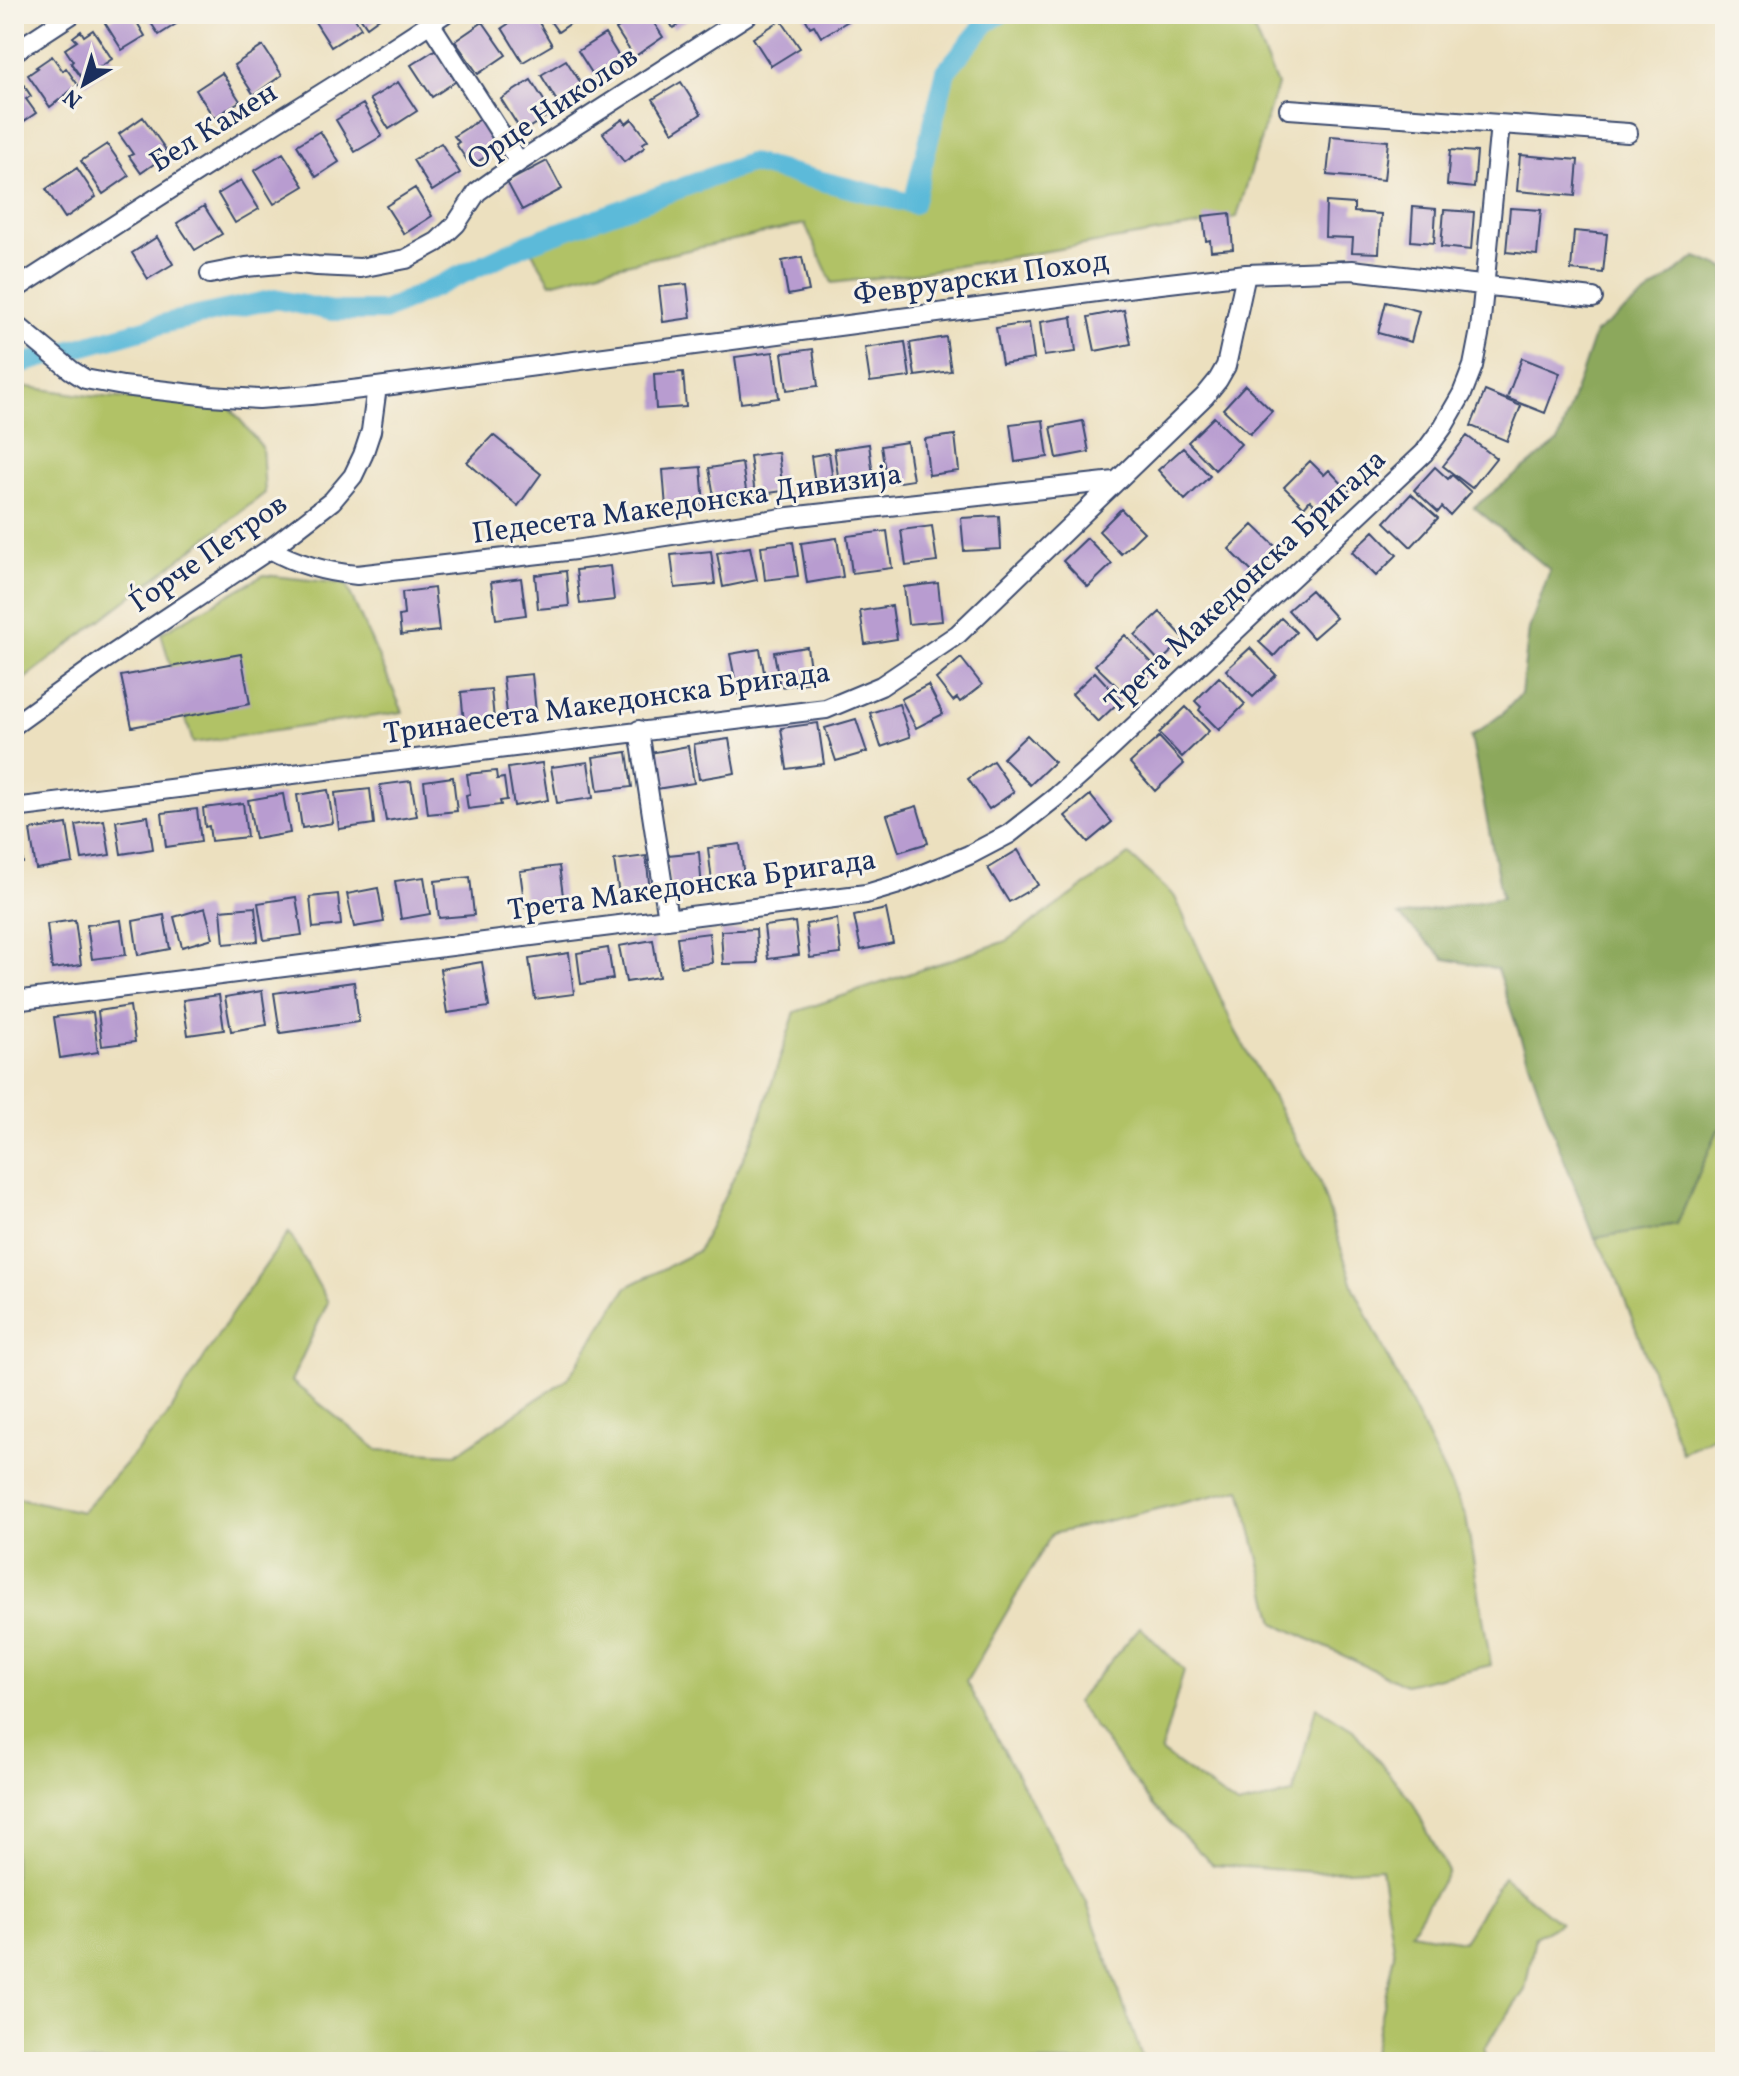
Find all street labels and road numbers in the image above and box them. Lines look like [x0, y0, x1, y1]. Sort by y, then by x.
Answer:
street label: Орце Николов [459, 36, 647, 182]
street label: Бел Камен [142, 72, 286, 184]
street label: Февруарски Поход [851, 240, 1111, 318]
street label: Трета Македонска Бригада [1096, 440, 1396, 724]
street label: Педесета Македонска Дивизија [469, 454, 905, 556]
street label: Ѓорче Петров [122, 484, 296, 624]
street label: Тринаесета Македонска Бригада [381, 652, 833, 756]
street label: Трета Македонска Бригада [505, 839, 879, 933]

